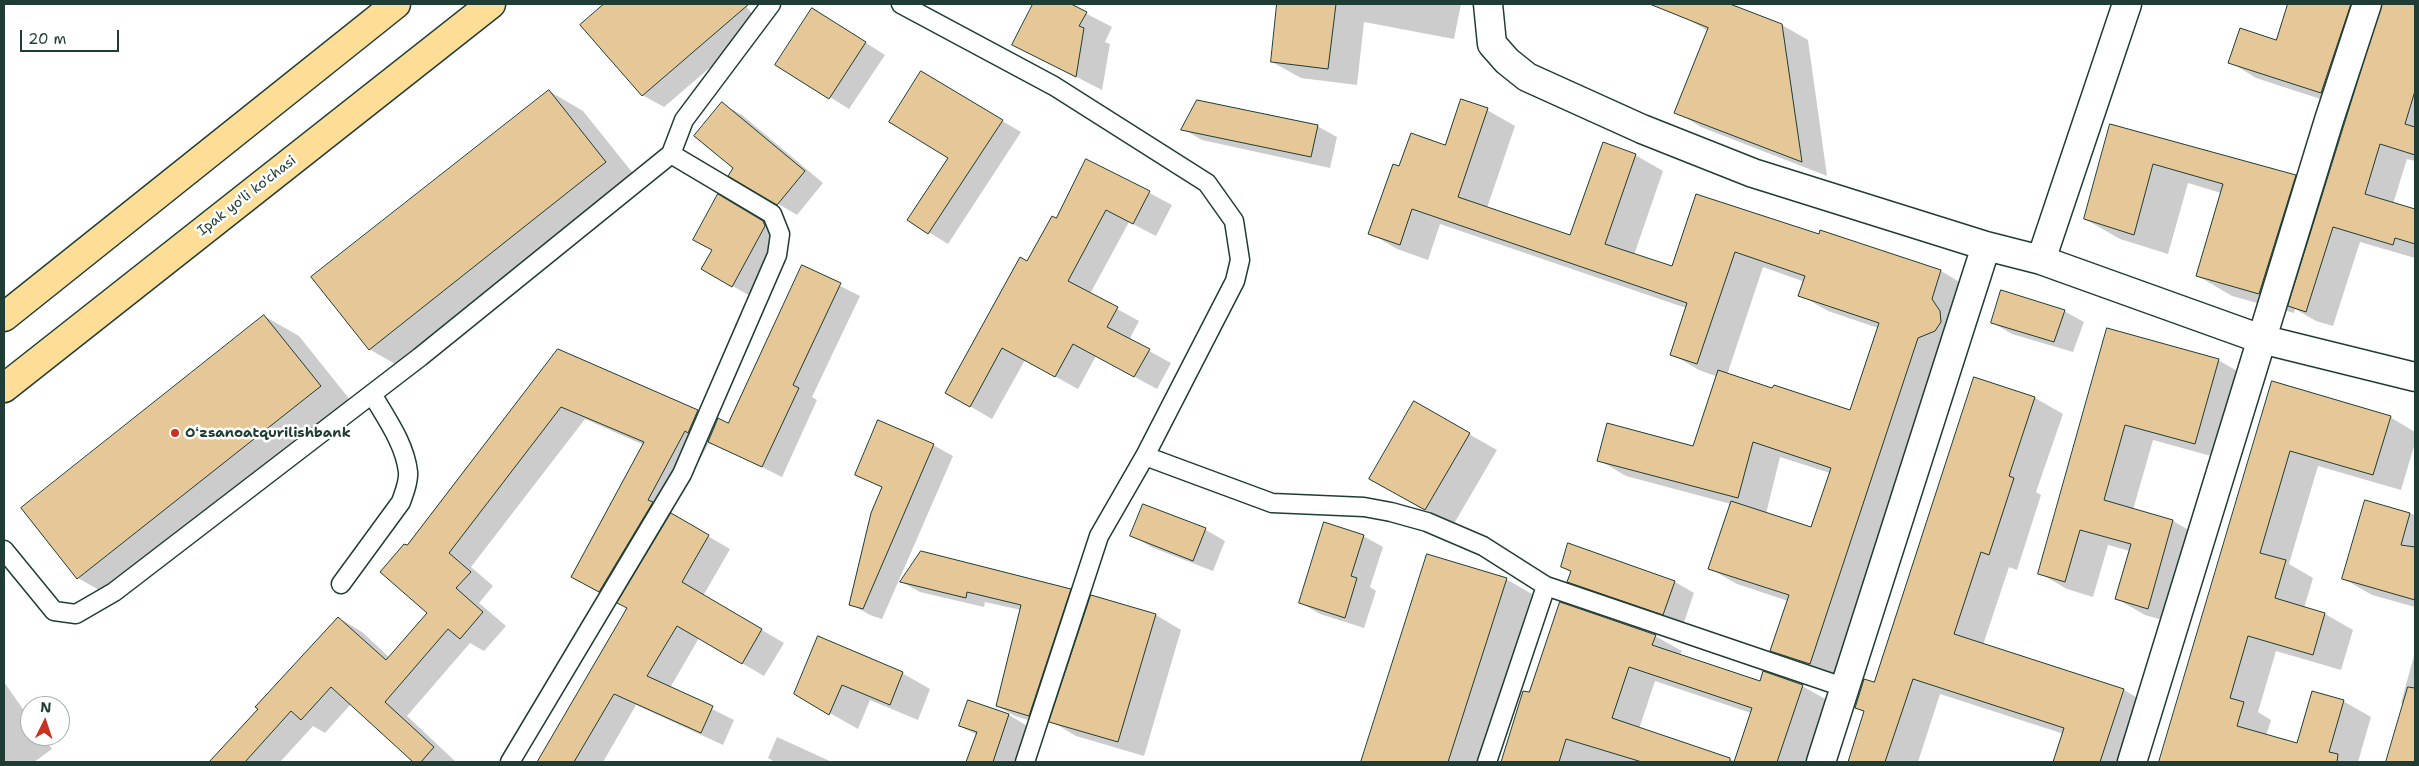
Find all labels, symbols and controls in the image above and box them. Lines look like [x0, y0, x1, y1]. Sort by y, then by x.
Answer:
scale bar [22, 20, 121, 52]
text: 20 m [28, 29, 67, 49]
street label: Ipak yo'li ko'chasi [194, 152, 300, 240]
place label: Oʻzsanoatqurilishbank [185, 425, 351, 441]
marker: Oʻzsanoatqurilishbank [169, 427, 181, 439]
north arrow [20, 696, 70, 746]
text: N [40, 698, 52, 716]

